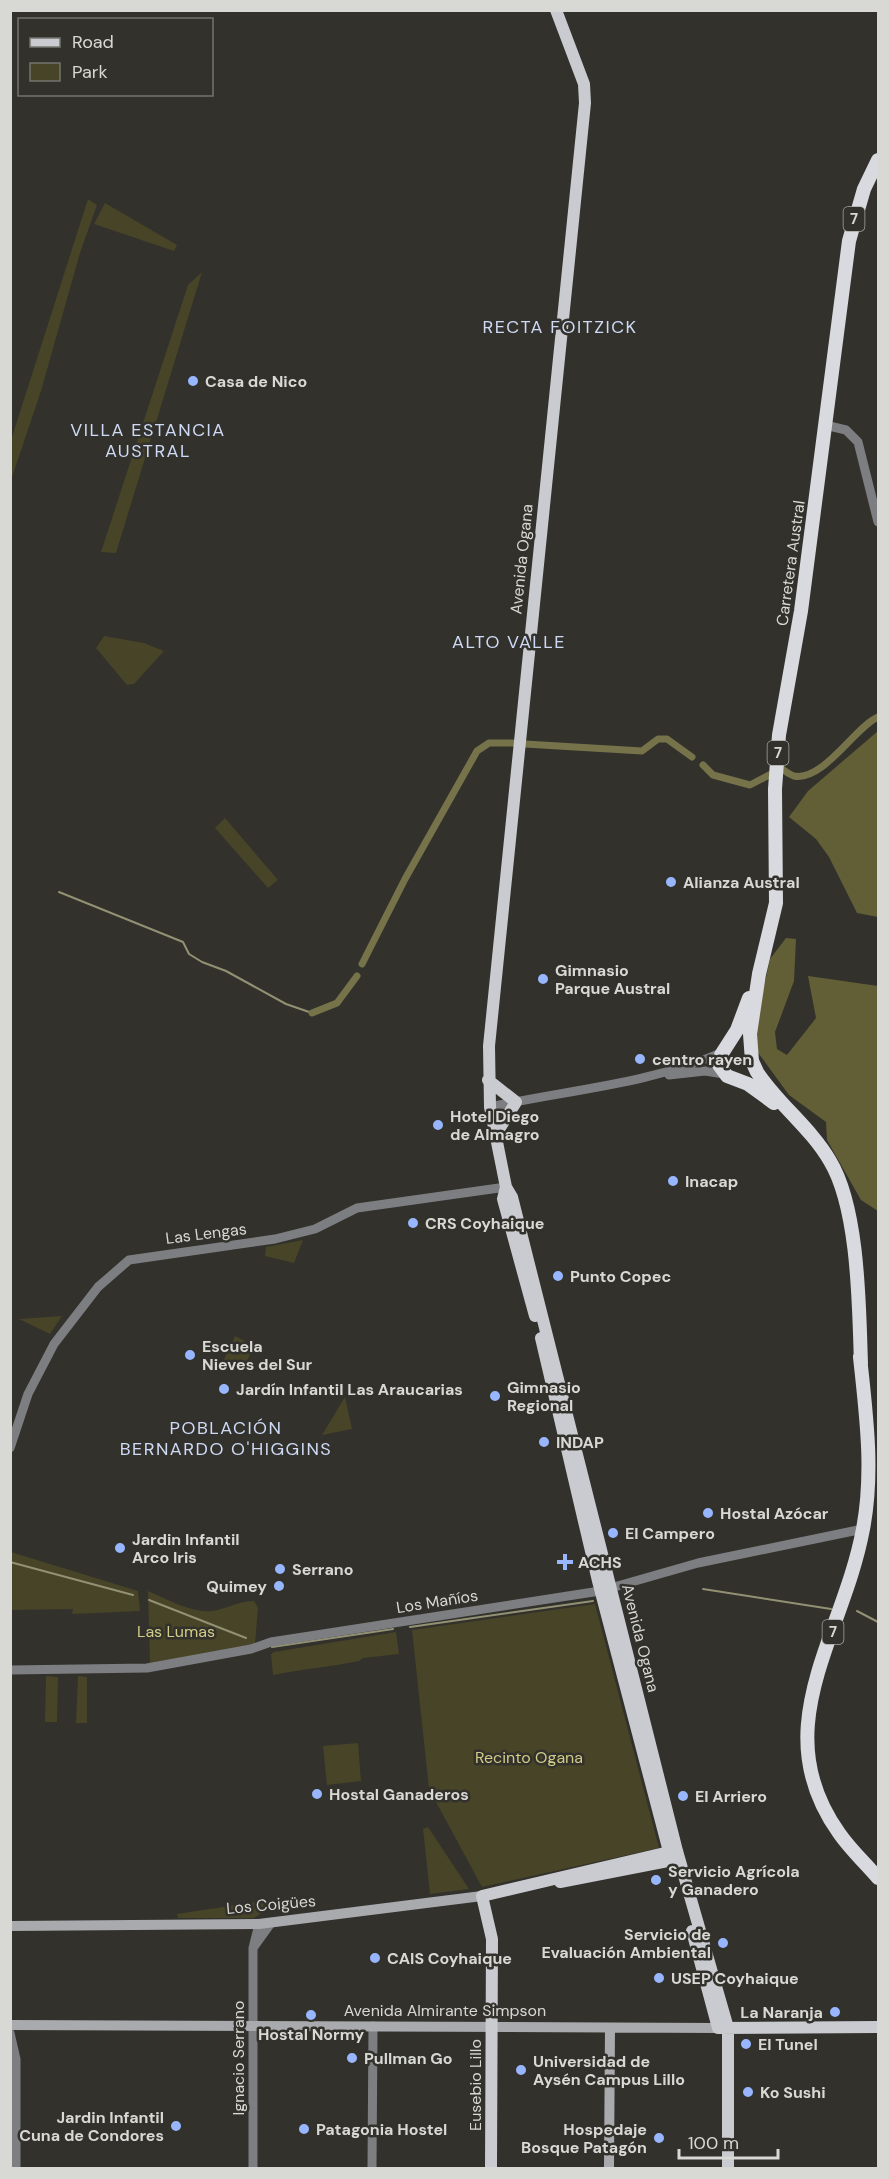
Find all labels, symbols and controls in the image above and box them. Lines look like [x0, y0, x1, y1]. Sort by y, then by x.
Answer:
legend [18, 18, 213, 96]
text: Road [72, 30, 114, 54]
text: Park [72, 60, 108, 84]
road number: 7 [844, 207, 864, 231]
district label: RECTA FOITZICK [482, 315, 638, 339]
place label: Casa de Nico [205, 371, 307, 392]
marker: Casa de Nico [186, 374, 200, 388]
district label: VILLA ESTANCIA AUSTRAL [70, 418, 226, 463]
street label: Carretera Austral [771, 499, 810, 627]
street label: Avenida Ogana [505, 503, 538, 615]
district label: ALTO VALLE [452, 630, 566, 654]
road number: 7 [768, 741, 788, 765]
place label: Alianza Austral [683, 872, 800, 893]
marker: Alianza Austral [664, 875, 678, 889]
place label: Gimnasio Parque Austral [555, 960, 670, 999]
marker: Gimnasio Parque Austral [536, 972, 550, 986]
place label: centro rayen [652, 1049, 752, 1070]
marker: centro rayen [633, 1052, 647, 1066]
place label: Hotel Diego de Almagro [450, 1106, 540, 1145]
marker: Hotel Diego de Almagro [431, 1118, 445, 1132]
place label: Inacap [685, 1171, 738, 1192]
marker: Inacap [666, 1174, 680, 1188]
place label: CRS Coyhaique [425, 1213, 544, 1234]
marker: CRS Coyhaique [406, 1216, 420, 1230]
street label: Las Lengas [164, 1218, 248, 1249]
place label: Punto Copec [570, 1266, 671, 1287]
marker: Punto Copec [551, 1269, 565, 1283]
place label: Escuela Nieves del Sur [202, 1336, 313, 1375]
marker: Escuela Nieves del Sur [183, 1348, 197, 1362]
place label: Gimnasio Regional [507, 1377, 581, 1416]
place label: Jardín Infantil Las Araucarias [236, 1379, 463, 1400]
marker: Jardín Infantil Las Araucarias [217, 1382, 231, 1396]
marker: Gimnasio Regional [488, 1389, 502, 1403]
district label: POBLACIÓN BERNARDO O'HIGGINS [120, 1416, 332, 1461]
place label: INDAP [556, 1432, 604, 1453]
marker: INDAP [537, 1435, 551, 1449]
place label: Hostal Azócar [720, 1503, 829, 1524]
marker: Hostal Azócar [701, 1506, 715, 1520]
place label: El Campero [625, 1523, 715, 1544]
marker: El Campero [606, 1526, 620, 1540]
place label: Jardin Infantil Arco Iris [132, 1529, 240, 1568]
marker: Jardin Infantil Arco Iris [113, 1541, 127, 1555]
place label: ACHS [578, 1552, 622, 1573]
marker: ACHS [556, 1553, 574, 1571]
place label: Serrano [292, 1559, 353, 1580]
marker: Serrano [273, 1562, 287, 1576]
place label: Quimey [206, 1576, 267, 1597]
marker: Quimey [272, 1579, 286, 1593]
street label: Avenida Ogana [617, 1582, 664, 1694]
street label: Los Mañíos [395, 1585, 479, 1618]
road number: 7 [822, 1620, 844, 1644]
park label: Las Lumas [137, 1621, 215, 1642]
park label: Recinto Ogana [475, 1747, 583, 1768]
place label: Hostal Ganaderos [329, 1784, 469, 1805]
place label: El Arriero [695, 1786, 767, 1807]
marker: Hostal Ganaderos [310, 1787, 324, 1801]
marker: El Arriero [676, 1789, 690, 1803]
place label: Servicio Agrícola y Ganadero [668, 1861, 800, 1900]
marker: Servicio Agrícola y Ganadero [649, 1873, 663, 1887]
street label: Los Coigües [225, 1890, 317, 1919]
place label: Servicio de Evaluación Ambiental [541, 1924, 711, 1963]
marker: Servicio de Evaluación Ambiental [716, 1936, 730, 1950]
place label: CAIS Coyhaique [387, 1948, 512, 1969]
marker: CAIS Coyhaique [368, 1951, 382, 1965]
place label: USEP Coyhaique [671, 1968, 799, 1989]
marker: USEP Coyhaique [652, 1971, 666, 1985]
street label: Avenida Almirante Simpson [344, 2000, 546, 2021]
street label: Ignacio Serrano [228, 2001, 249, 2115]
place label: La Naranja [740, 2002, 823, 2023]
marker: La Naranja [828, 2005, 842, 2019]
marker: Hostal Normy [304, 2008, 318, 2022]
place label: Hostal Normy [258, 2024, 364, 2045]
place label: El Tunel [758, 2034, 818, 2055]
marker: El Tunel [739, 2037, 753, 2051]
street label: Eusebio Lillo [465, 2039, 486, 2131]
place label: Pullman Go [364, 2048, 453, 2069]
marker: Pullman Go [345, 2051, 359, 2065]
place label: Universidad de Aysén Campus Lillo [533, 2051, 685, 2090]
marker: Universidad de Aysén Campus Lillo [514, 2063, 528, 2077]
place label: Ko Sushi [760, 2082, 826, 2103]
marker: Ko Sushi [741, 2085, 755, 2099]
place label: Jardin Infantil Cuna de Condores [19, 2107, 164, 2146]
marker: Jardin Infantil Cuna de Condores [169, 2119, 183, 2133]
place label: Patagonia Hostel [316, 2119, 447, 2140]
place label: Hospedaje Bosque Patagón [521, 2119, 647, 2158]
marker: Patagonia Hostel [297, 2122, 311, 2136]
scale bar [679, 2122, 778, 2160]
marker: Hospedaje Bosque Patagón [652, 2131, 666, 2145]
text: 100 m [688, 2131, 739, 2155]

